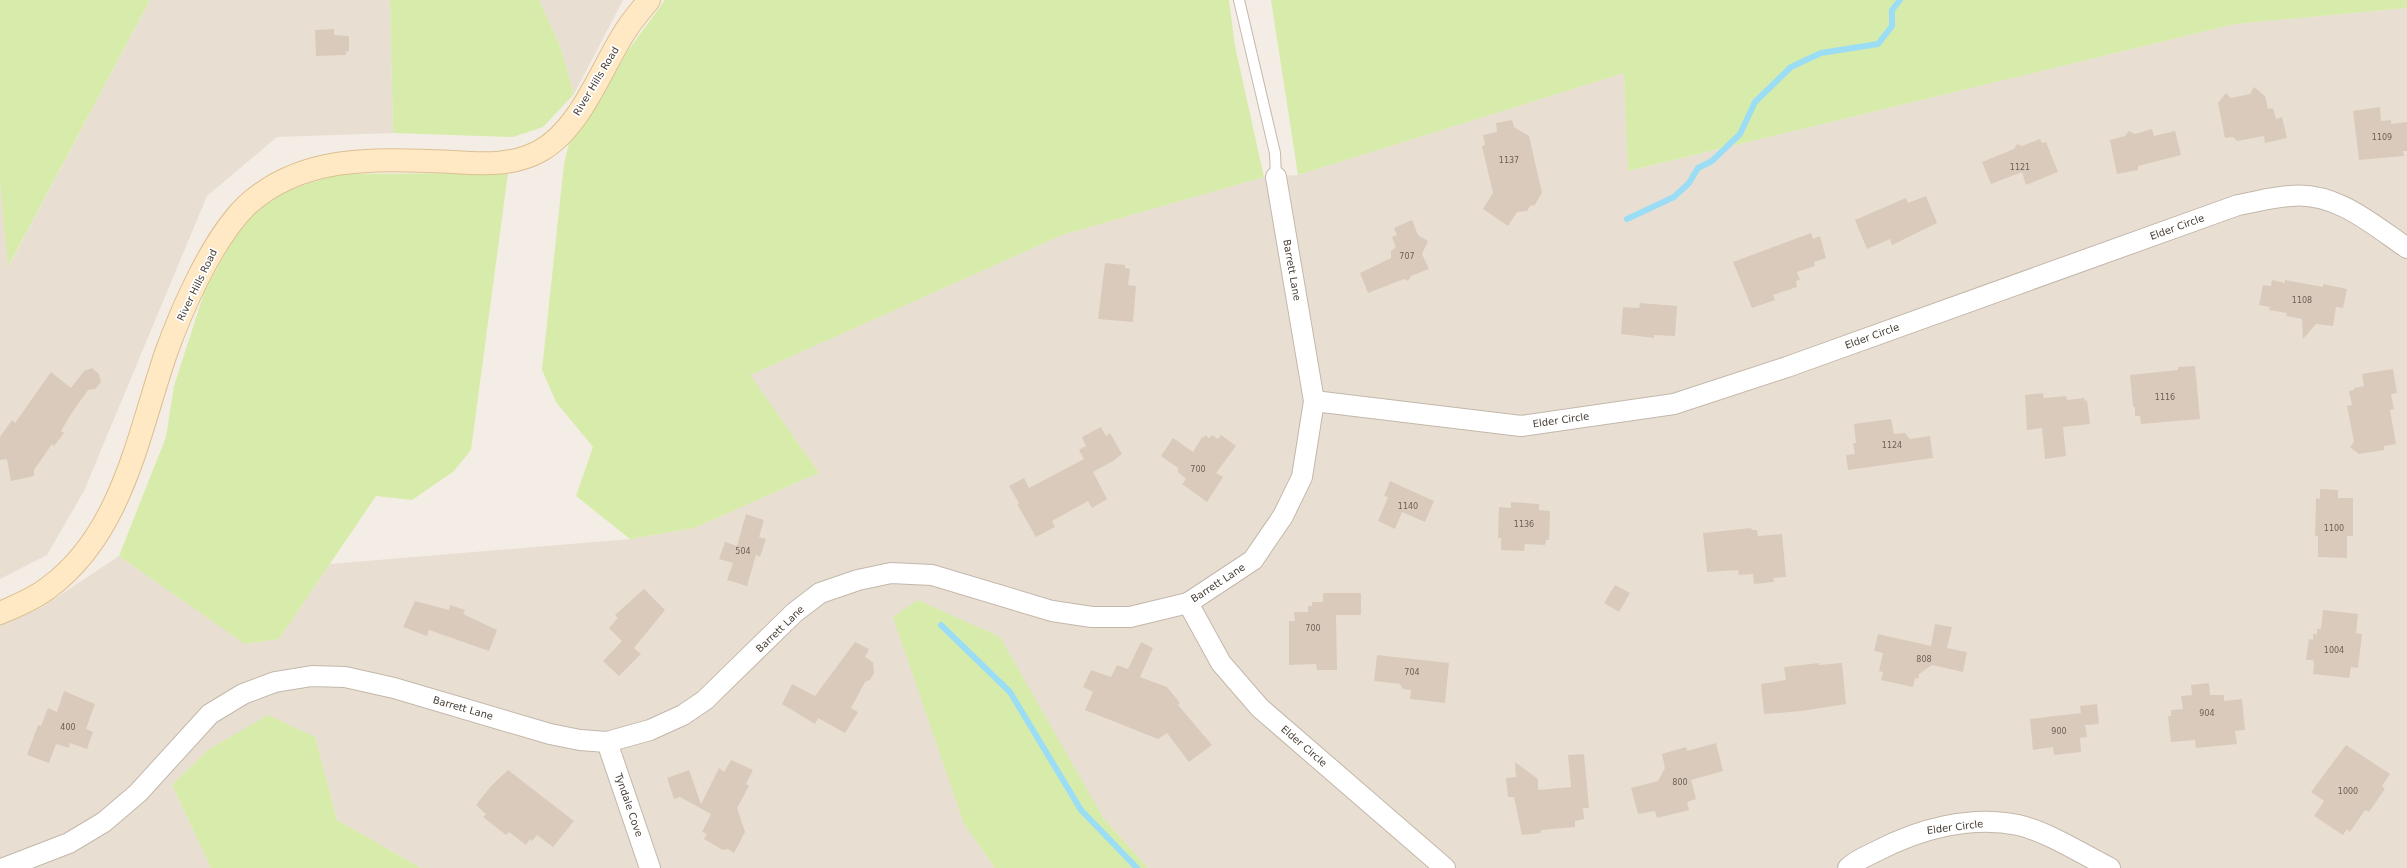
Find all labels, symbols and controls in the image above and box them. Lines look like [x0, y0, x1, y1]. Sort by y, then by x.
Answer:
street label: River Hills Road [571, 45, 621, 117]
house number: 1109 [2372, 133, 2392, 142]
house number: 1137 [1499, 156, 1519, 165]
house number: 1121 [2010, 163, 2030, 172]
street label: Elder Circle [2148, 212, 2206, 242]
street label: Barrett Lane [1281, 238, 1303, 302]
street label: River Hills Road [175, 247, 219, 323]
house number: 707 [1399, 252, 1415, 261]
house number: 1108 [2292, 296, 2312, 305]
street label: Elder Circle [1843, 321, 1901, 351]
house number: 1116 [2155, 393, 2175, 402]
street label: Elder Circle [1532, 411, 1590, 429]
house number: 1124 [1882, 441, 1902, 450]
house number: 700 [1190, 465, 1206, 474]
house number: 1140 [1398, 502, 1418, 511]
house number: 1136 [1514, 520, 1534, 529]
house number: 1100 [2324, 524, 2344, 533]
house number: 504 [735, 547, 751, 556]
street label: Barrett Lane [1189, 561, 1247, 605]
street label: Barrett Lane [754, 603, 806, 655]
house number: 700 [1305, 624, 1321, 633]
house number: 1004 [2324, 646, 2344, 655]
house number: 808 [1916, 655, 1932, 664]
house number: 704 [1404, 668, 1420, 677]
street label: Barrett Lane [432, 694, 494, 722]
house number: 904 [2199, 709, 2215, 718]
house number: 400 [60, 723, 76, 732]
street label: Elder Circle [1279, 723, 1329, 769]
house number: 900 [2051, 727, 2067, 736]
street label: Tyndale Cove [613, 771, 645, 838]
house number: 800 [1672, 778, 1688, 787]
house number: 1000 [2338, 787, 2358, 796]
street label: Elder Circle [1926, 818, 1984, 836]

